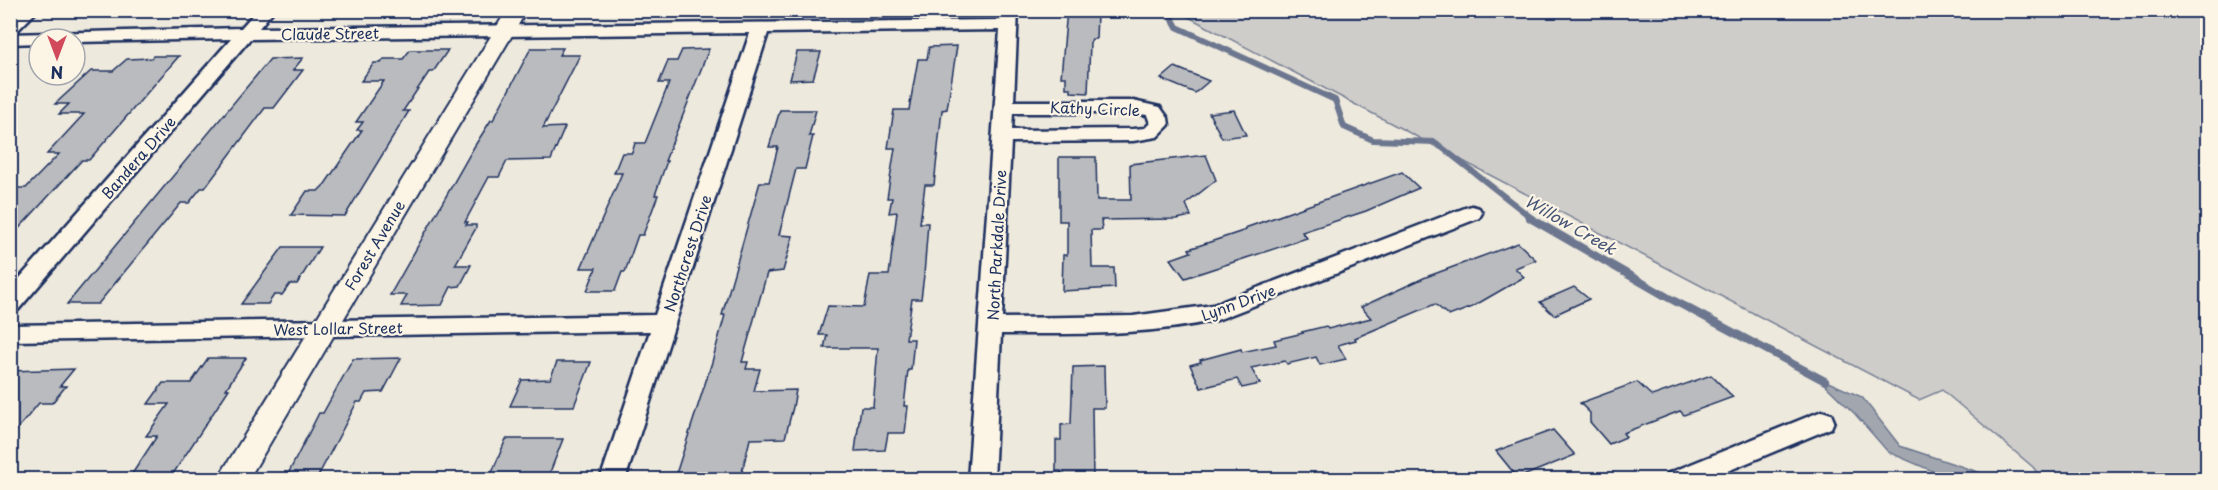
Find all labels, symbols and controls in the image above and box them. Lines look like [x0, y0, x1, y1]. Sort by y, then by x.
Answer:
street label: Claude Street [281, 21, 379, 45]
north arrow [27, 27, 87, 87]
text: N [51, 61, 63, 85]
street label: Kathy Circle [1049, 95, 1141, 121]
street label: Bandera Drive [95, 110, 181, 204]
street label: North Parkdale Drive [981, 169, 1011, 321]
water label: Willow Creek [1521, 188, 1622, 261]
street label: Northcrest Drive [657, 191, 717, 315]
street label: Forest Avenue [338, 196, 410, 294]
street label: Lynn Drive [1198, 278, 1278, 326]
street label: West Lollar Street [273, 315, 403, 341]

